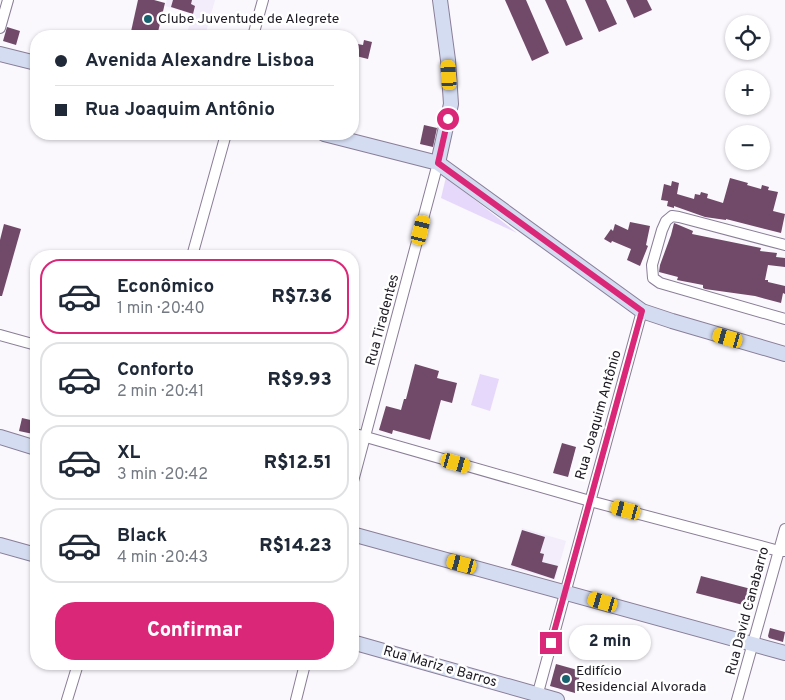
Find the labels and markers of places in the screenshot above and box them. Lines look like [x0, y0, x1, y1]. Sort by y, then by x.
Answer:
place label: Clube Juventude de Alegrete [158, 11, 339, 28]
marker: Clube Juventude de Alegrete [142, 13, 154, 25]
place label: Edifício Residencial Alvorada [576, 663, 706, 696]
marker: Edifício Residencial Alvorada [560, 673, 572, 685]

